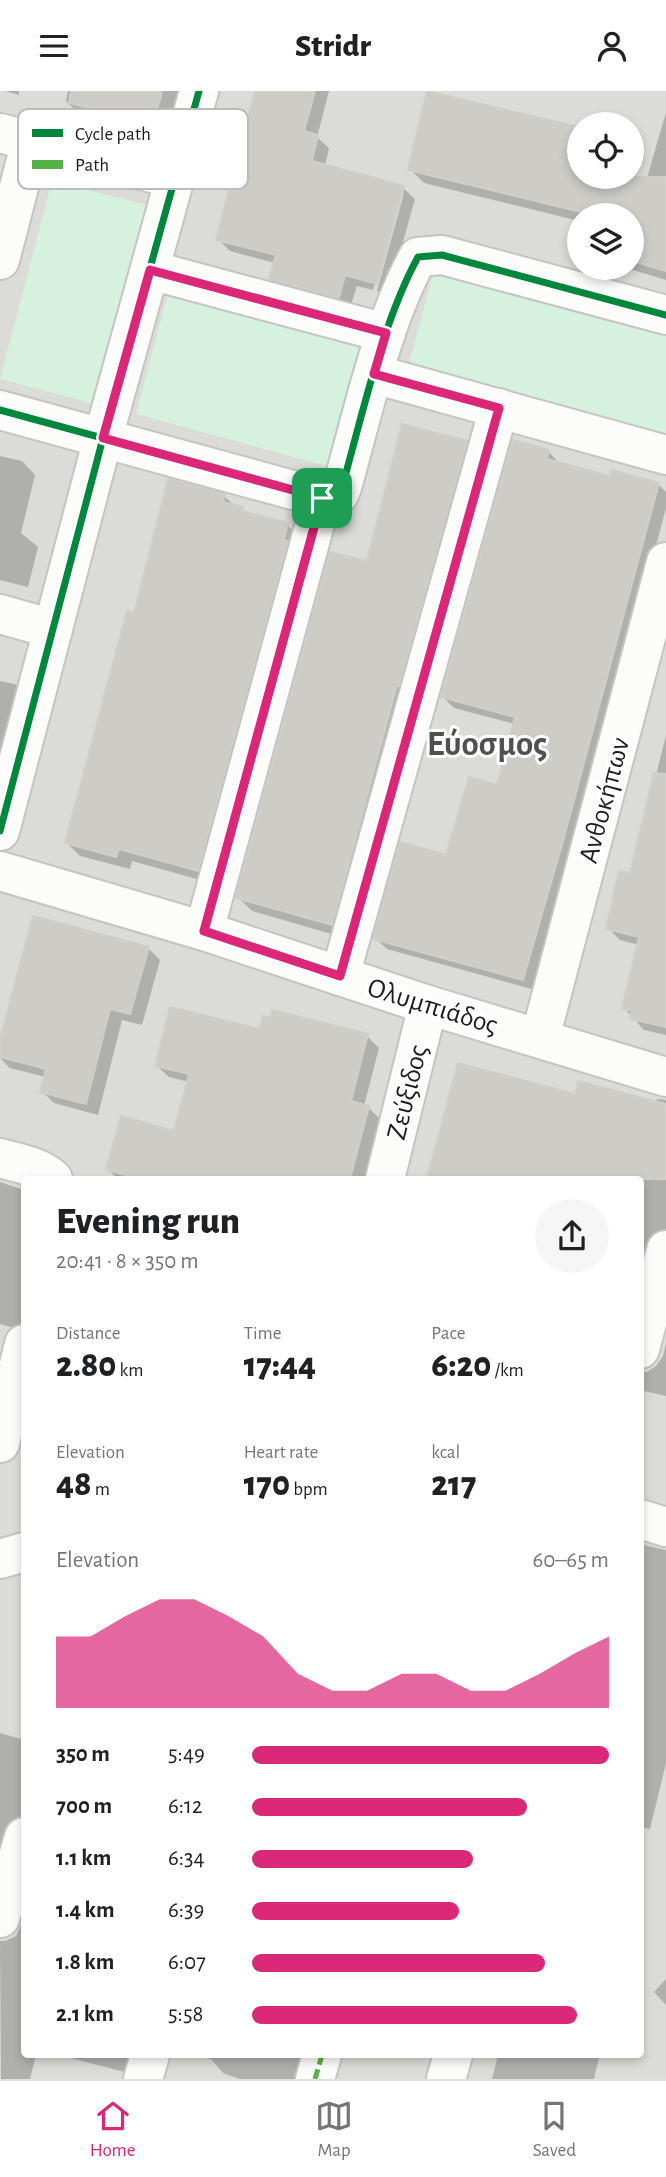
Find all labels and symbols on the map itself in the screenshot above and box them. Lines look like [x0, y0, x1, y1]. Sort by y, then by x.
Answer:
legend [18, 109, 248, 189]
text: Cycle path [75, 125, 151, 144]
text: Path [75, 156, 109, 175]
pin [292, 468, 352, 528]
district label: Εύοσμος [427, 727, 547, 762]
street label: Ανθοκήπων [575, 735, 635, 866]
street label: Ολυμπιάδος [364, 974, 501, 1040]
street label: Ζεύξιδος [383, 1042, 433, 1143]

